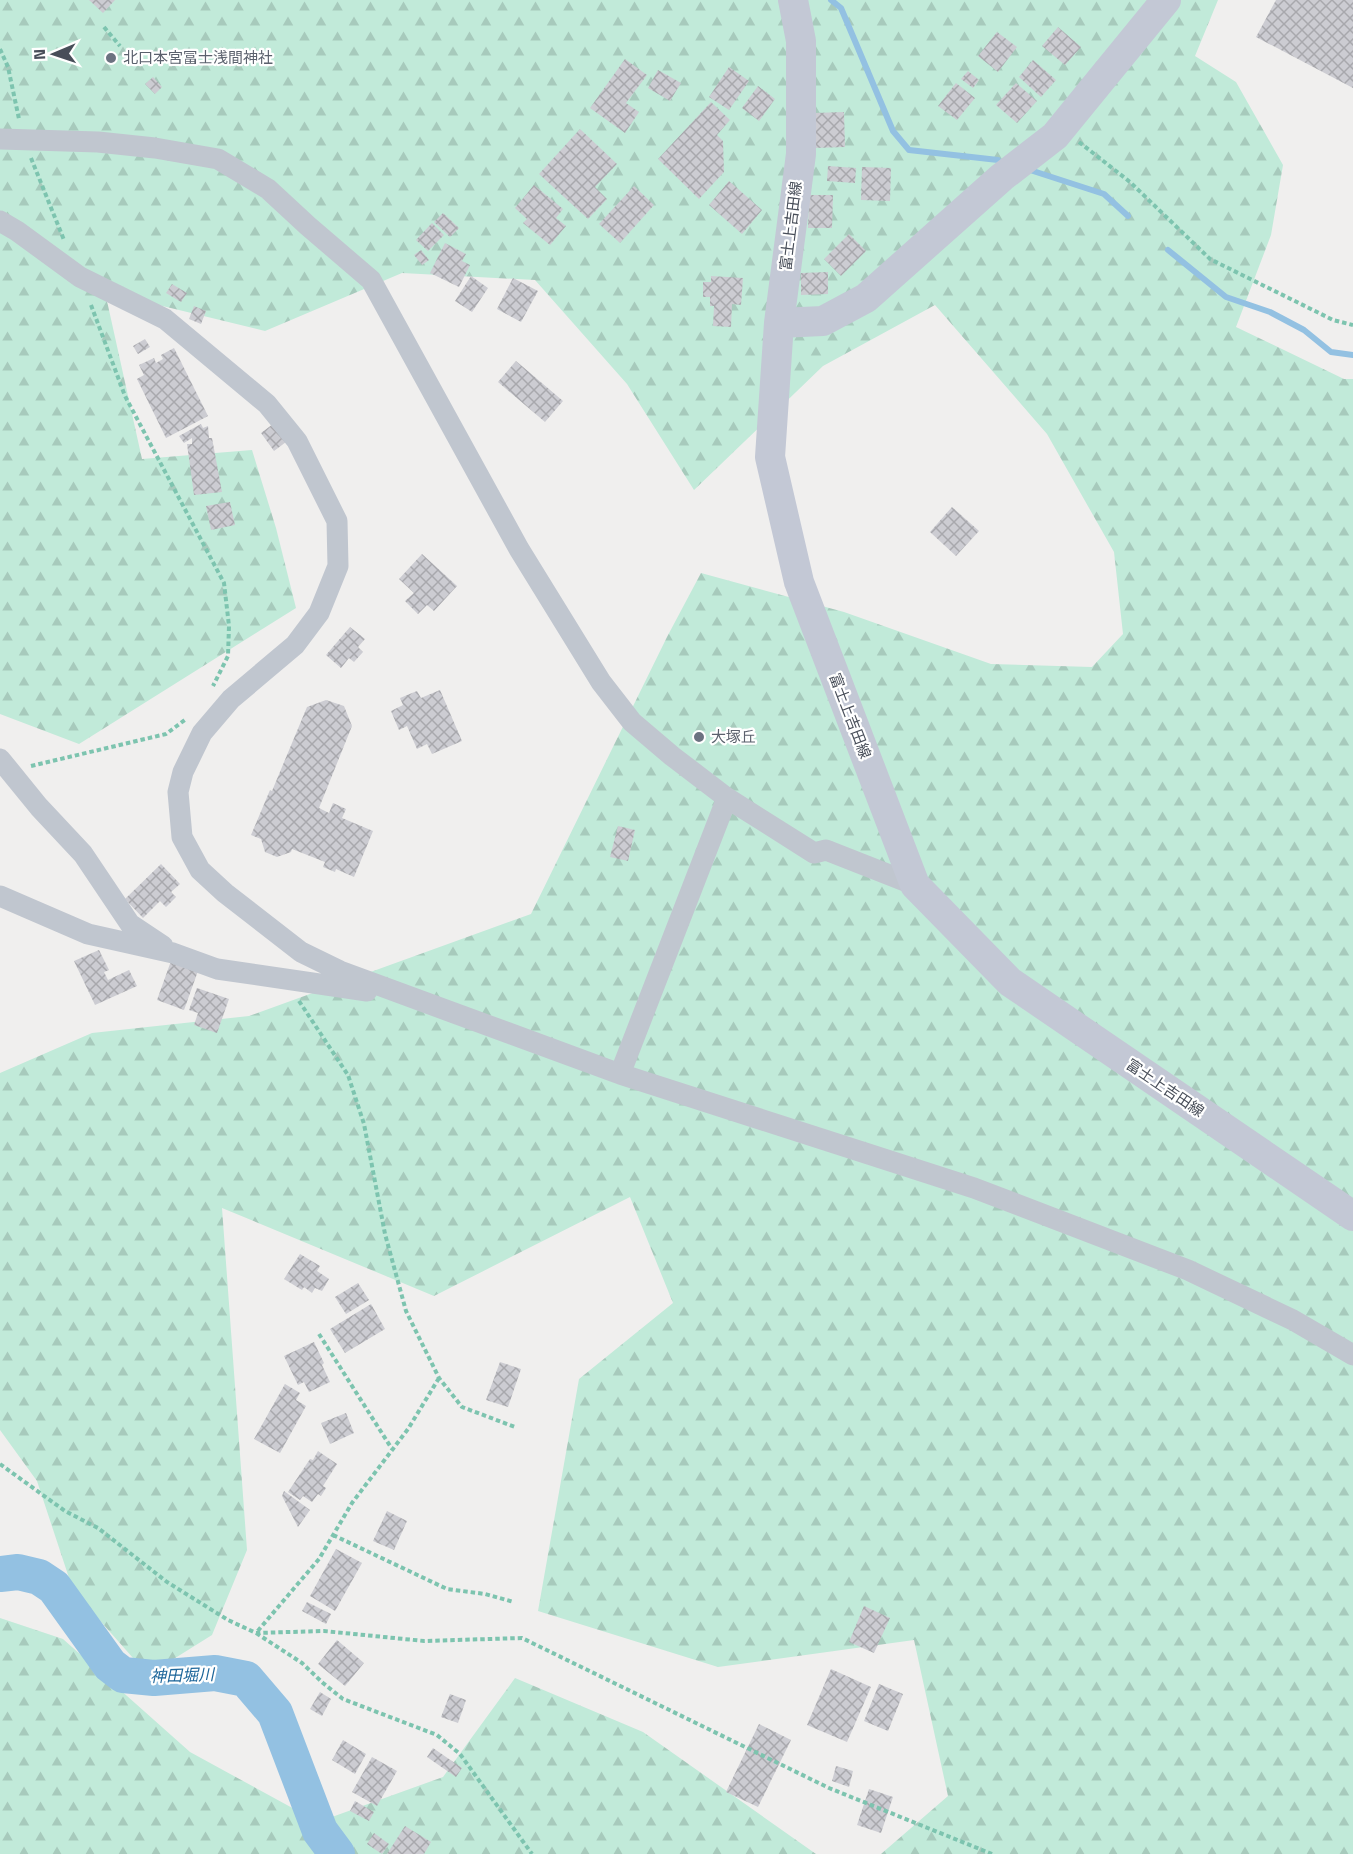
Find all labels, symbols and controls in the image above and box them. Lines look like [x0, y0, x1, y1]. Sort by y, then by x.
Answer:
north arrow [24, 24, 84, 84]
place label: 北口本宮冨士浅間神社 [123, 46, 273, 69]
text: N [27, 49, 51, 60]
marker: 北口本宮冨士浅間神社 [104, 51, 118, 65]
street label: 富士上吉田線 [774, 180, 807, 272]
street label: 富士上吉田線 [824, 670, 877, 762]
place label: 大塚丘 [711, 725, 756, 748]
marker: 大塚丘 [692, 730, 706, 744]
street label: 富士上吉田線 [1122, 1053, 1209, 1122]
water label: 神田堀川 [150, 1662, 216, 1688]

